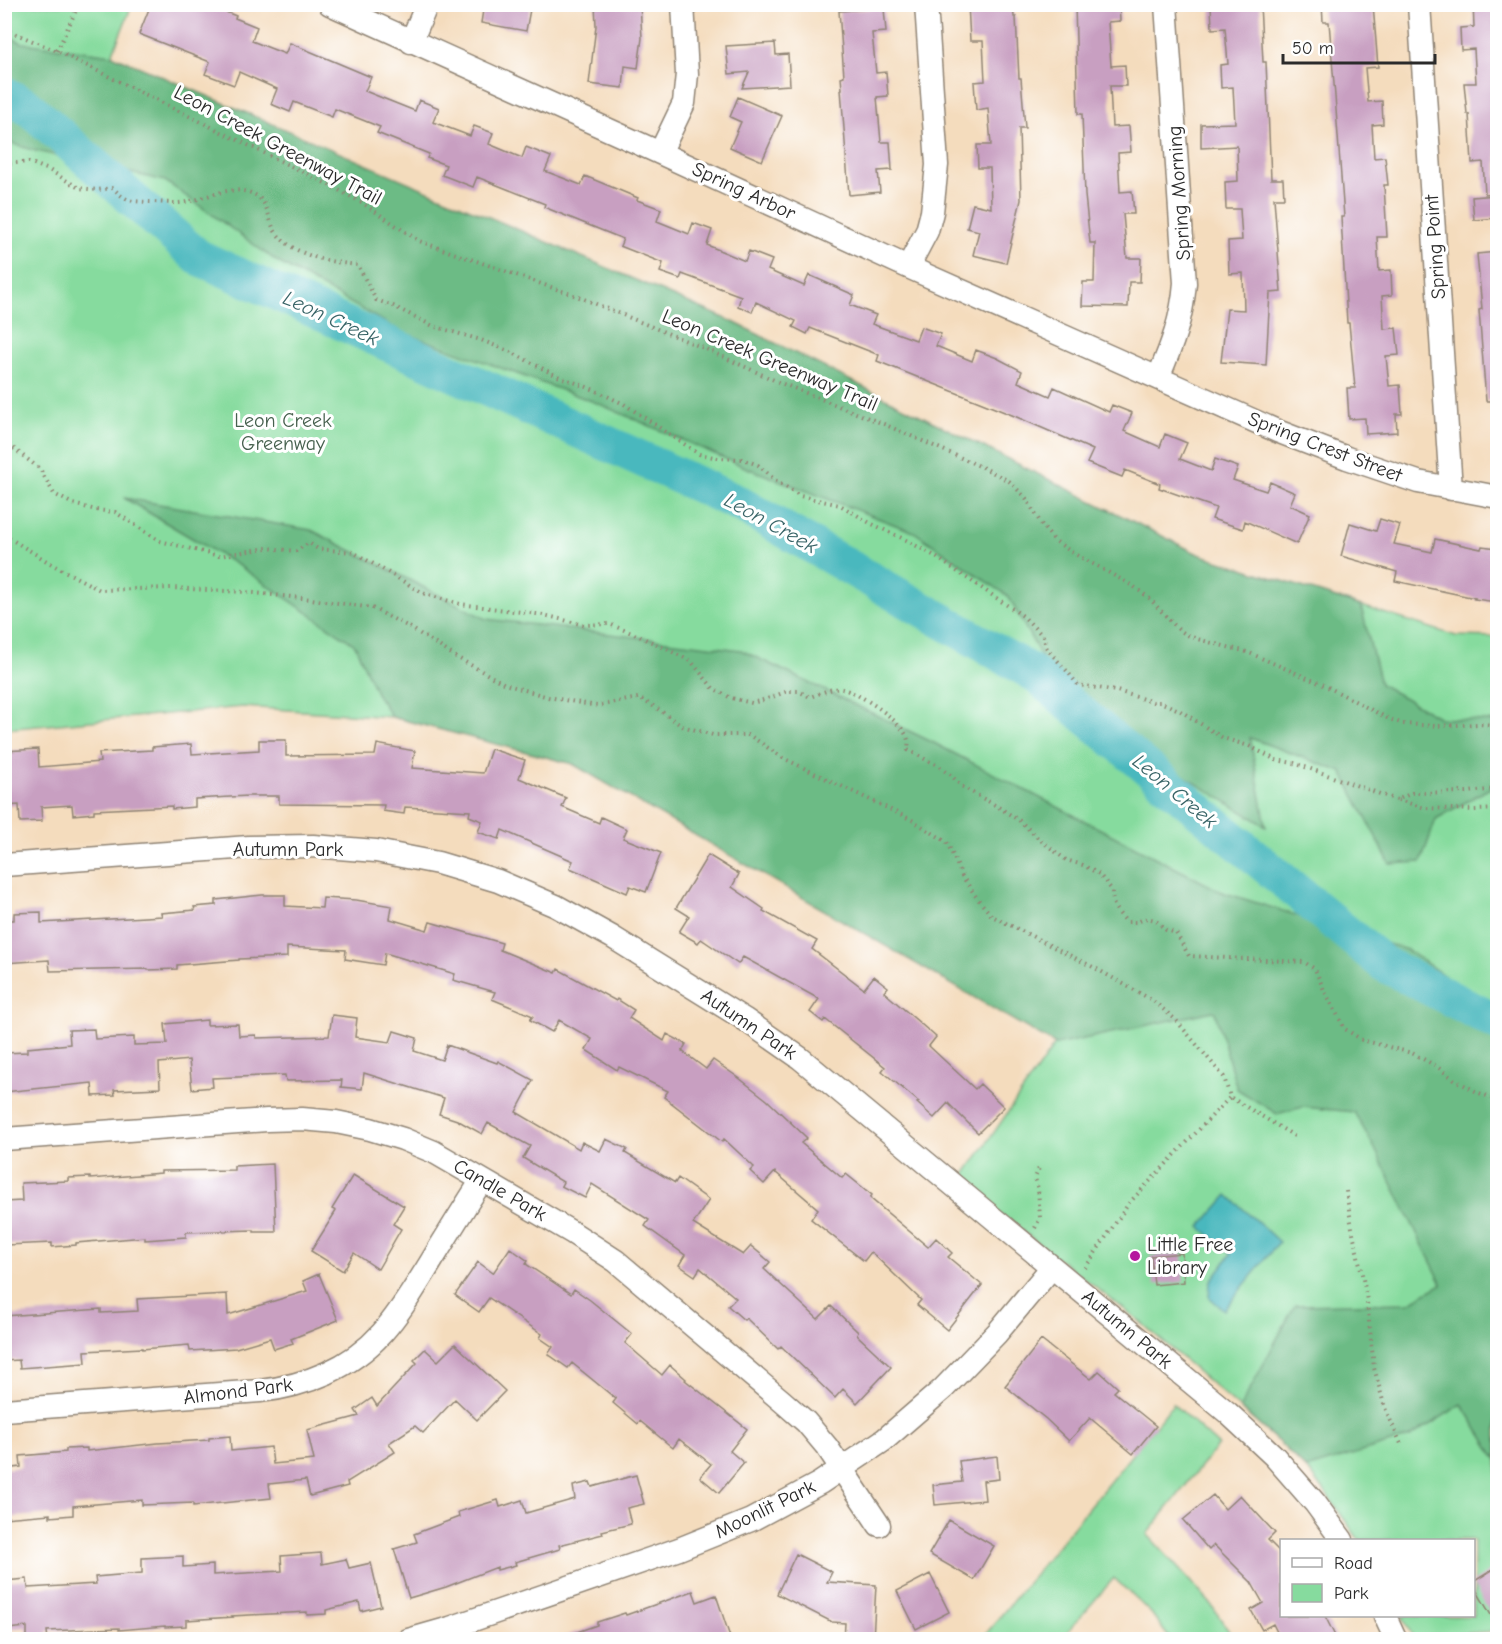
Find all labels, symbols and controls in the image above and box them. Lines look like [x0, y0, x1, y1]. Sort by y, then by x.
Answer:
scale bar [1283, 27, 1434, 65]
text: 50 m [1292, 38, 1334, 59]
street label: Leon Creek Greenway Trail [170, 80, 386, 210]
street label: Spring Morning [1163, 125, 1195, 261]
street label: Spring Arbor [689, 157, 799, 225]
street label: Spring Point [1420, 193, 1450, 300]
water label: Leon Creek [279, 285, 383, 351]
street label: Leon Creek Greenway Trail [659, 304, 881, 416]
street label: Spring Crest Street [1245, 407, 1406, 487]
park label: Leon Creek Greenway [234, 409, 332, 455]
water label: Leon Creek [720, 488, 822, 559]
water label: Leon Creek [1128, 749, 1223, 834]
street label: Autumn Park [233, 838, 343, 861]
street label: Autumn Park [697, 984, 801, 1065]
street label: Candle Park [449, 1154, 551, 1226]
place label: Little Free Library [1147, 1233, 1233, 1279]
marker: Little Free Library [1128, 1249, 1142, 1263]
street label: Autumn Park [1077, 1285, 1177, 1373]
street label: Almond Park [182, 1373, 294, 1409]
street label: Moonlit Park [711, 1475, 819, 1543]
legend [1280, 1539, 1475, 1617]
text: Road [1334, 1553, 1373, 1574]
text: Park [1334, 1583, 1369, 1604]

